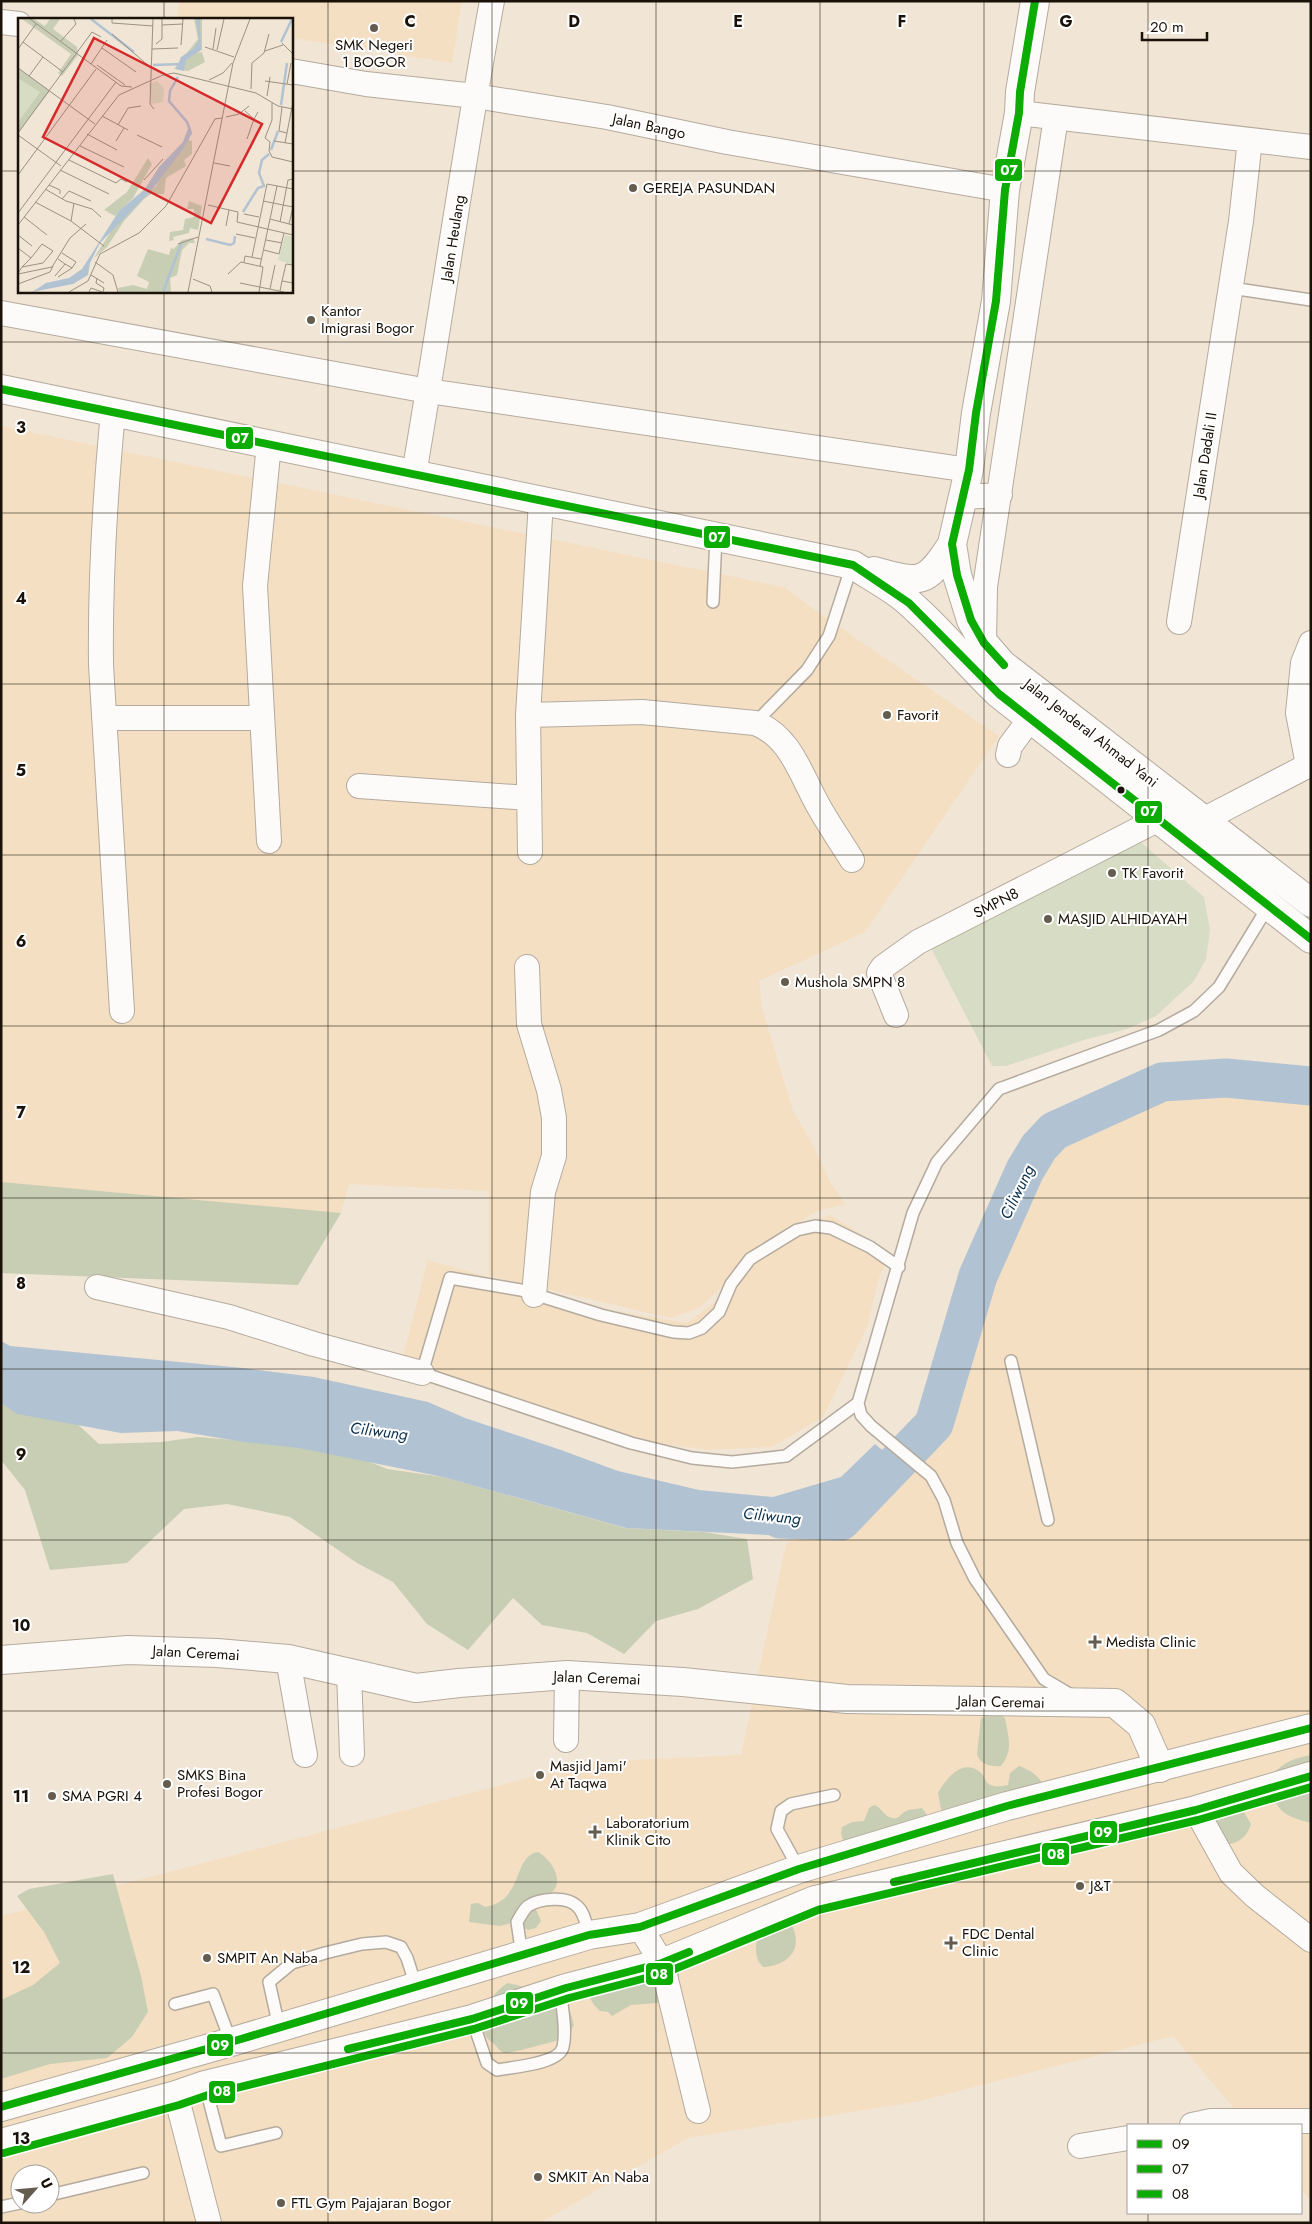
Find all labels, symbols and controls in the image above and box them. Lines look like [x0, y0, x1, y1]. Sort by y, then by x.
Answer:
text: C [404, 10, 416, 33]
text: D [568, 10, 580, 33]
text: E [733, 10, 743, 33]
text: F [898, 10, 906, 33]
text: G [1059, 10, 1073, 33]
scale bar [1142, 10, 1207, 42]
text: 20 m [1150, 16, 1184, 38]
inset map [18, 18, 292, 292]
marker: SMK Negeri 1 BOGOR [368, 22, 380, 34]
place label: SMK Negeri 1 BOGOR [335, 34, 413, 73]
street label: Jalan Bango [609, 107, 688, 144]
line badge: 07 [994, 158, 1023, 182]
text: 07 [1000, 160, 1018, 180]
place label: GEREJA PASUNDAN [643, 177, 775, 199]
marker: GEREJA PASUNDAN [627, 182, 639, 194]
street label: Jalan Heulang [435, 193, 471, 285]
place label: Kantor Imigrasi Bogor [321, 300, 415, 339]
marker: Kantor Imigrasi Bogor [305, 314, 317, 326]
street label: Jalan Dadali II [1187, 411, 1223, 501]
text: 3 [16, 416, 26, 439]
line badge: 07 [225, 426, 254, 450]
text: 07 [231, 428, 249, 448]
line badge: 07 [703, 525, 731, 549]
text: 07 [708, 527, 726, 547]
text: 4 [15, 587, 27, 610]
street label: Jalan Jenderal Ahmad Yani [1018, 672, 1163, 793]
place label: Favorit [897, 704, 939, 726]
marker: Favorit [881, 709, 893, 721]
text: 5 [16, 759, 26, 782]
unlabelled marker [1116, 785, 1126, 795]
line badge: 07 [1134, 800, 1163, 824]
text: 07 [1140, 801, 1158, 821]
place label: TK Favorit [1122, 862, 1184, 884]
marker: TK Favorit [1106, 867, 1118, 879]
street label: SMPN8 [969, 882, 1023, 924]
place label: MASJID ALHIDAYAH [1058, 908, 1187, 930]
marker: MASJID ALHIDAYAH [1042, 913, 1054, 925]
text: 6 [16, 930, 26, 953]
place label: Mushola SMPN 8 [795, 971, 905, 993]
marker: Mushola SMPN 8 [779, 976, 791, 988]
text: 7 [16, 1101, 26, 1124]
water label: Ciliwung [994, 1161, 1040, 1223]
text: 8 [16, 1272, 26, 1295]
water label: Ciliwung [349, 1416, 409, 1446]
text: 9 [16, 1443, 26, 1466]
water label: Ciliwung [742, 1502, 802, 1530]
text: 10 [12, 1614, 30, 1637]
place label: Medista Clinic [1106, 1631, 1196, 1653]
marker: Medista Clinic [1088, 1635, 1102, 1649]
street label: Jalan Ceremai [150, 1640, 240, 1666]
street label: Jalan Ceremai [551, 1665, 641, 1691]
street label: Jalan Ceremai [955, 1690, 1045, 1714]
place label: Masjid Jami' At Taqwa [550, 1755, 627, 1794]
place label: SMKS Bina Profesi Bogor [177, 1764, 264, 1803]
marker: Masjid Jami' At Taqwa [534, 1769, 546, 1781]
marker: SMKS Bina Profesi Bogor [161, 1778, 173, 1790]
text: 11 [13, 1785, 29, 1808]
place label: SMA PGRI 4 [62, 1785, 142, 1807]
marker: SMA PGRI 4 [46, 1790, 58, 1802]
place label: Laboratorium Klinik Cito [606, 1812, 689, 1851]
line badge: 09 [1089, 1820, 1118, 1844]
text: 09 [1094, 1822, 1112, 1842]
marker: Laboratorium Klinik Cito [588, 1825, 602, 1839]
line badge: 08 [1041, 1842, 1070, 1866]
text: 08 [1047, 1844, 1065, 1864]
place label: J&T [1088, 1875, 1111, 1897]
marker: J&T [1074, 1880, 1086, 1892]
place label: FDC Dental Clinic [962, 1923, 1035, 1962]
marker: FDC Dental Clinic [944, 1936, 958, 1950]
place label: SMPIT An Naba [217, 1947, 318, 1969]
marker: SMPIT An Naba [201, 1952, 213, 1964]
text: 12 [12, 1956, 30, 1979]
line badge: 08 [645, 1962, 674, 1986]
text: 08 [650, 1964, 668, 1984]
line badge: 09 [505, 1991, 534, 2015]
text: 09 [510, 1993, 528, 2013]
line badge: 09 [206, 2033, 234, 2057]
text: 09 [211, 2035, 229, 2055]
line badge: 08 [208, 2080, 236, 2104]
text: 08 [213, 2081, 231, 2101]
legend [1127, 2124, 1302, 2214]
text: 13 [12, 2127, 30, 2150]
text: 09 [1172, 2133, 1190, 2155]
text: 07 [1172, 2158, 1189, 2180]
north arrow [10, 2164, 60, 2214]
place label: SMKIT An Naba [548, 2166, 649, 2188]
marker: SMKIT An Naba [532, 2171, 544, 2183]
text: U [35, 2174, 58, 2192]
text: 08 [1172, 2183, 1189, 2205]
place label: FTL Gym Pajajaran Bogor [291, 2192, 452, 2214]
marker: FTL Gym Pajajaran Bogor [275, 2197, 287, 2209]

